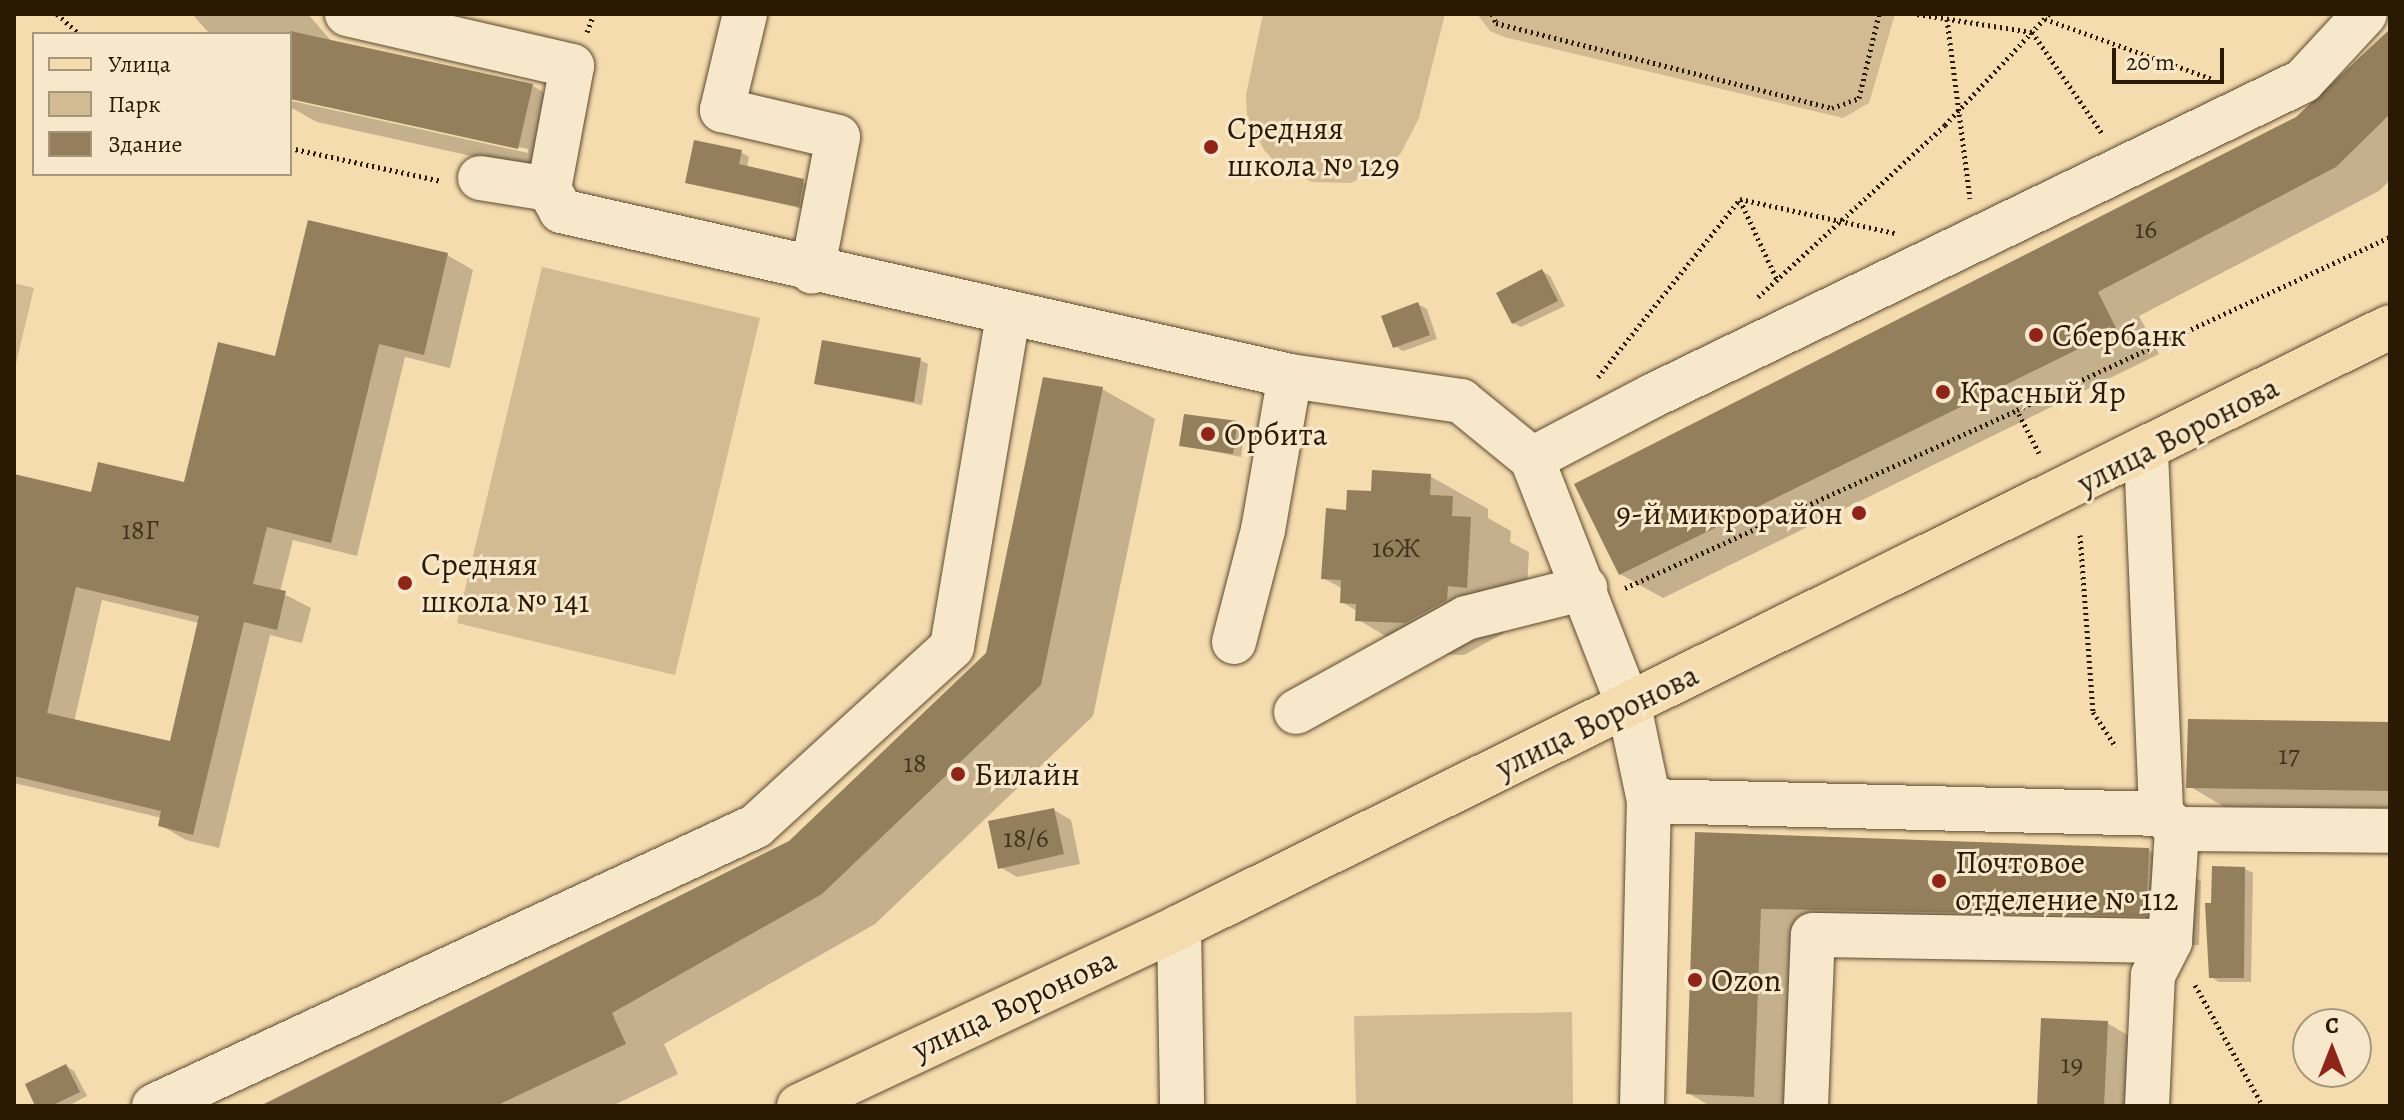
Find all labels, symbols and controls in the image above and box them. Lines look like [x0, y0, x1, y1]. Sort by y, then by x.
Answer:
legend [32, 32, 292, 176]
scale bar [2116, 32, 2228, 82]
text: 20 m [2126, 46, 2175, 78]
text: Улица [108, 48, 171, 80]
text: Парк [108, 88, 161, 120]
place label: Средняя школа № 129 [1227, 110, 1400, 185]
text: Здание [108, 128, 183, 160]
marker: Средняя школа № 129 [1202, 138, 1220, 156]
house number: 16 [2135, 212, 2157, 246]
place label: Сбербанк [2052, 316, 2187, 354]
marker: Сбербанк [2027, 326, 2045, 344]
street label: улица Воронова [2071, 368, 2285, 502]
place label: Красный Яр [1959, 373, 2126, 411]
marker: Красный Яр [1934, 383, 1952, 401]
place label: Орбита [1224, 415, 1327, 453]
marker: Орбита [1199, 425, 1217, 443]
place label: 9-й микрорайон [1616, 494, 1843, 532]
marker: 9-й микрорайон [1850, 504, 1868, 522]
house number: 18Г [122, 513, 158, 547]
house number: 16Ж [1372, 531, 1420, 565]
place label: Средняя школа № 141 [421, 546, 590, 621]
marker: Средняя школа № 141 [396, 574, 414, 592]
street label: улица Воронова [1489, 655, 1705, 787]
house number: 17 [2278, 738, 2300, 772]
house number: 18 [903, 746, 927, 780]
place label: Билайн [974, 755, 1080, 793]
marker: Билайн [949, 765, 967, 783]
house number: 18/6 [1003, 821, 1049, 855]
place label: Почтовое отделение № 112 [1955, 844, 2178, 919]
marker: Почтовое отделение № 112 [1930, 872, 1948, 890]
street label: улица Воронова [906, 940, 1122, 1068]
place label: Ozon [1711, 961, 1781, 999]
marker: Ozon [1686, 971, 1704, 989]
north arrow [2292, 1008, 2372, 1088]
text: С [2325, 1011, 2339, 1041]
house number: 19 [2061, 1047, 2083, 1081]

